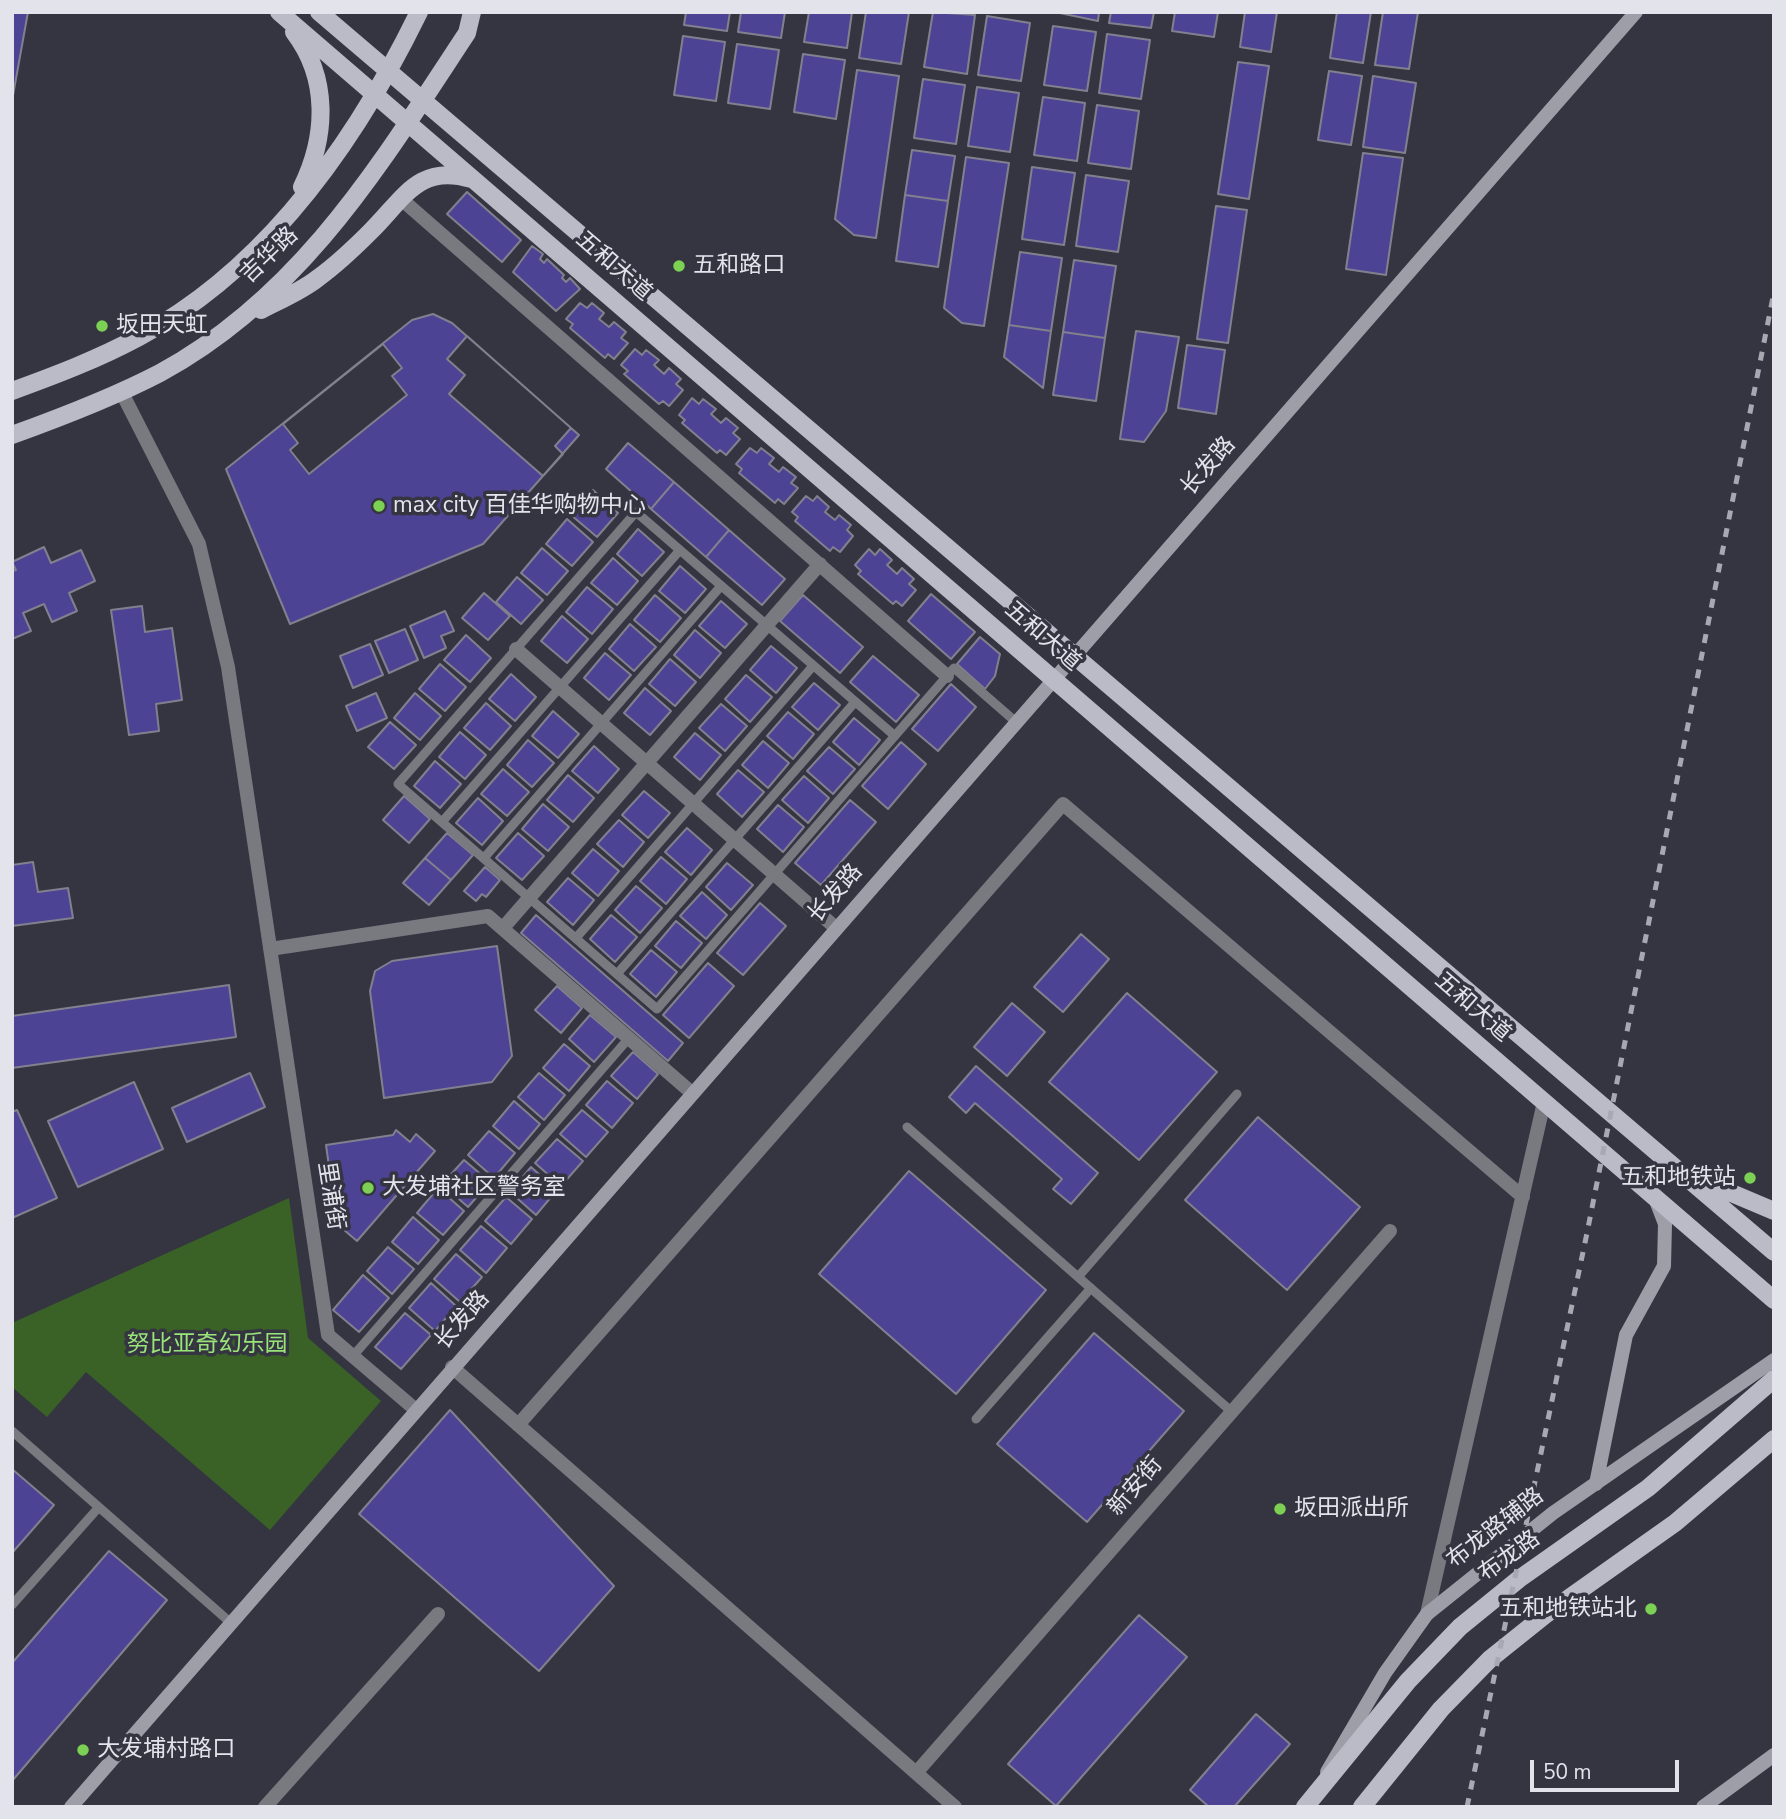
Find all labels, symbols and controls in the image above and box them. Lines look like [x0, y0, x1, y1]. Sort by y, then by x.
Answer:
street label: 吉华路 [236, 222, 304, 290]
street label: 五和大道 [569, 226, 657, 308]
place label: 五和路口 [693, 252, 785, 280]
marker: 五和路口 [671, 258, 687, 274]
place label: 坂田天虹 [116, 312, 208, 340]
marker: 坂田天虹 [94, 318, 110, 334]
street label: 长发路 [1176, 432, 1242, 502]
place label: max city 百佳华购物中心 [393, 492, 646, 520]
marker: max city 百佳华购物中心 [371, 498, 387, 514]
street label: 五和大道 [998, 596, 1086, 678]
street label: 长发路 [803, 859, 869, 929]
street label: 五和大道 [1428, 967, 1516, 1049]
street label: 里浦街 [311, 1160, 349, 1232]
place label: 五和地铁站 [1621, 1164, 1736, 1192]
marker: 五和地铁站 [1742, 1170, 1758, 1186]
place label: 大发埔社区警务室 [382, 1174, 566, 1202]
marker: 大发埔社区警务室 [360, 1180, 376, 1196]
street label: 长发路 [430, 1286, 496, 1356]
park label: 努比亚奇幻乐园 [127, 1331, 287, 1359]
street label: 新安街 [1103, 1452, 1169, 1522]
street label: 布龙路辅路 [1442, 1483, 1550, 1575]
place label: 坂田派出所 [1294, 1495, 1409, 1523]
marker: 坂田派出所 [1272, 1501, 1288, 1517]
street label: 布龙路 [1474, 1526, 1546, 1588]
place label: 五和地铁站北 [1499, 1595, 1637, 1623]
marker: 五和地铁站北 [1643, 1601, 1659, 1617]
place label: 大发埔村路口 [97, 1736, 235, 1764]
marker: 大发埔村路口 [75, 1742, 91, 1758]
scale bar [1534, 1745, 1683, 1789]
text: 50 m [1543, 1758, 1592, 1786]

